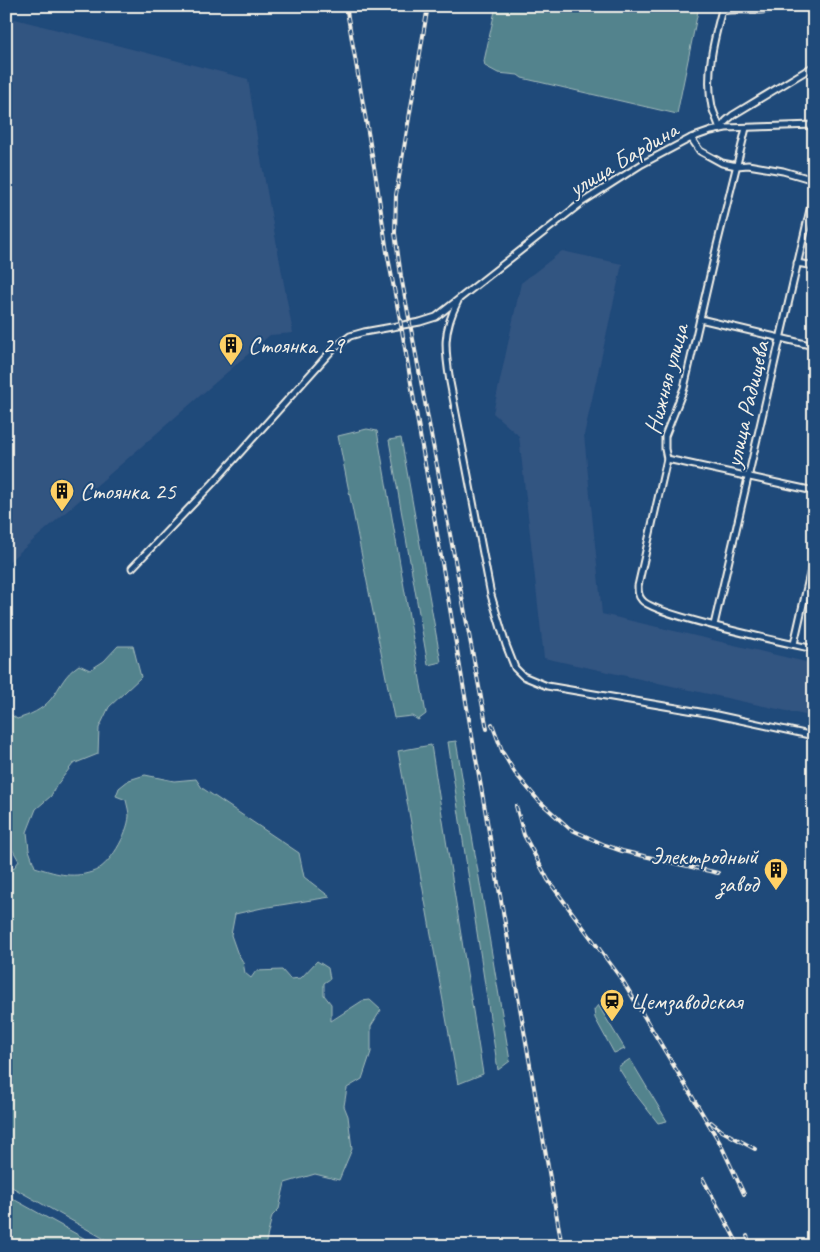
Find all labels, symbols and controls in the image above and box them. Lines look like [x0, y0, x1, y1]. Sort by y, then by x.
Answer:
street label: улица Бардина [561, 114, 685, 204]
street label: Нижняя улица [637, 319, 696, 437]
place label: Стоянка 29 [248, 330, 346, 360]
building icon: Стоянка 29 [218, 332, 244, 366]
street label: улица Радищева [717, 337, 776, 472]
place label: Стоянка 25 [80, 476, 177, 506]
building icon: Стоянка 25 [49, 478, 75, 512]
place label: Электродный завод [650, 841, 761, 900]
building icon: Электродный завод [763, 857, 789, 891]
place label: Цемзаводская [630, 986, 744, 1016]
station icon: Цемзаводская [599, 988, 625, 1022]

